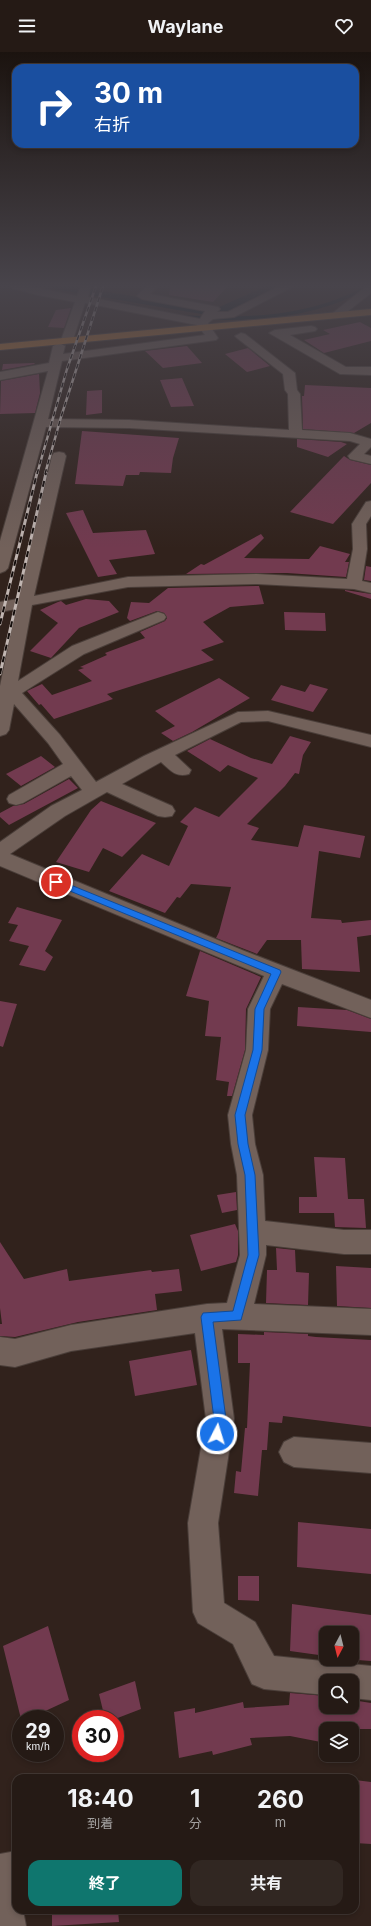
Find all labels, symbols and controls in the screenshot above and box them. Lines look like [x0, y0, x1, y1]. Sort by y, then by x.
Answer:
icon: menu [16, 15, 38, 37]
icon: heart [333, 15, 355, 37]
text: Waylane [148, 16, 223, 37]
text: 30 m [94, 76, 163, 110]
icon: right [28, 80, 80, 132]
text: 右折 [94, 114, 130, 135]
pin [39, 865, 73, 899]
icon: arrive [45, 871, 67, 893]
position arrow [196, 1413, 238, 1455]
north arrow [319, 1626, 359, 1666]
map controls [319, 1626, 359, 1762]
button: search [319, 1674, 359, 1714]
speed limit sign: 30 [72, 1710, 124, 1762]
text: 29 [25, 1719, 51, 1743]
button: layers [319, 1722, 359, 1762]
text: km/h [26, 1740, 50, 1752]
text: 18:40 [67, 1784, 134, 1813]
text: 1 [190, 1784, 200, 1813]
text: 260 [257, 1785, 304, 1814]
text: m [275, 1814, 286, 1830]
text: 到着 [87, 1815, 113, 1831]
text: 分 [189, 1815, 202, 1831]
button: 終了 [28, 1860, 182, 1906]
button: 共有 [190, 1860, 343, 1906]

